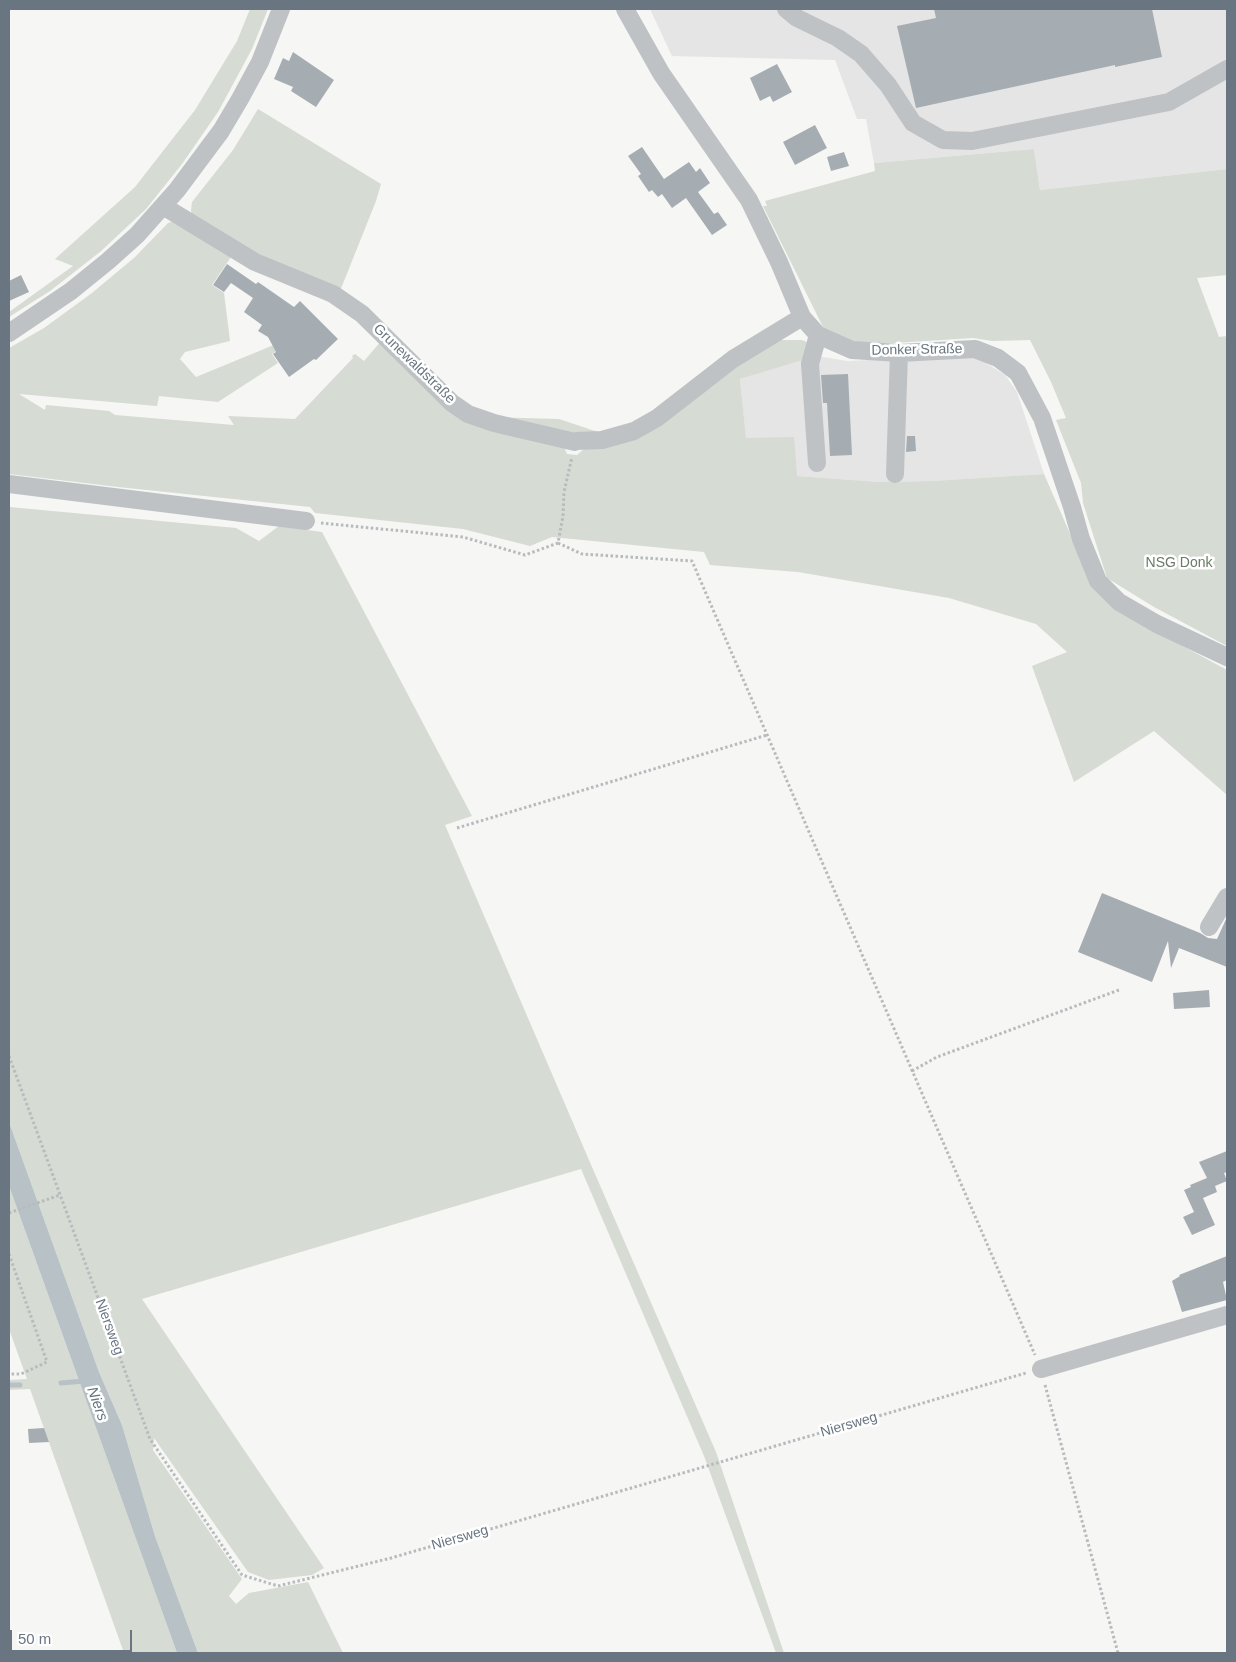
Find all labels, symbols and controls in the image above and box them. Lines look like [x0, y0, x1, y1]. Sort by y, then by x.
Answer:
street label: Grunewaldstraße [370, 321, 458, 407]
street label: Donker Straße [871, 341, 963, 359]
park label: NSG Donk [1146, 555, 1212, 571]
street label: Niersweg [91, 1297, 127, 1357]
water label: Niers [83, 1384, 111, 1424]
street label: Niersweg [819, 1409, 879, 1441]
street label: Niersweg [430, 1522, 490, 1554]
scale bar [12, 1620, 135, 1652]
text: 50 m [18, 1630, 51, 1647]

